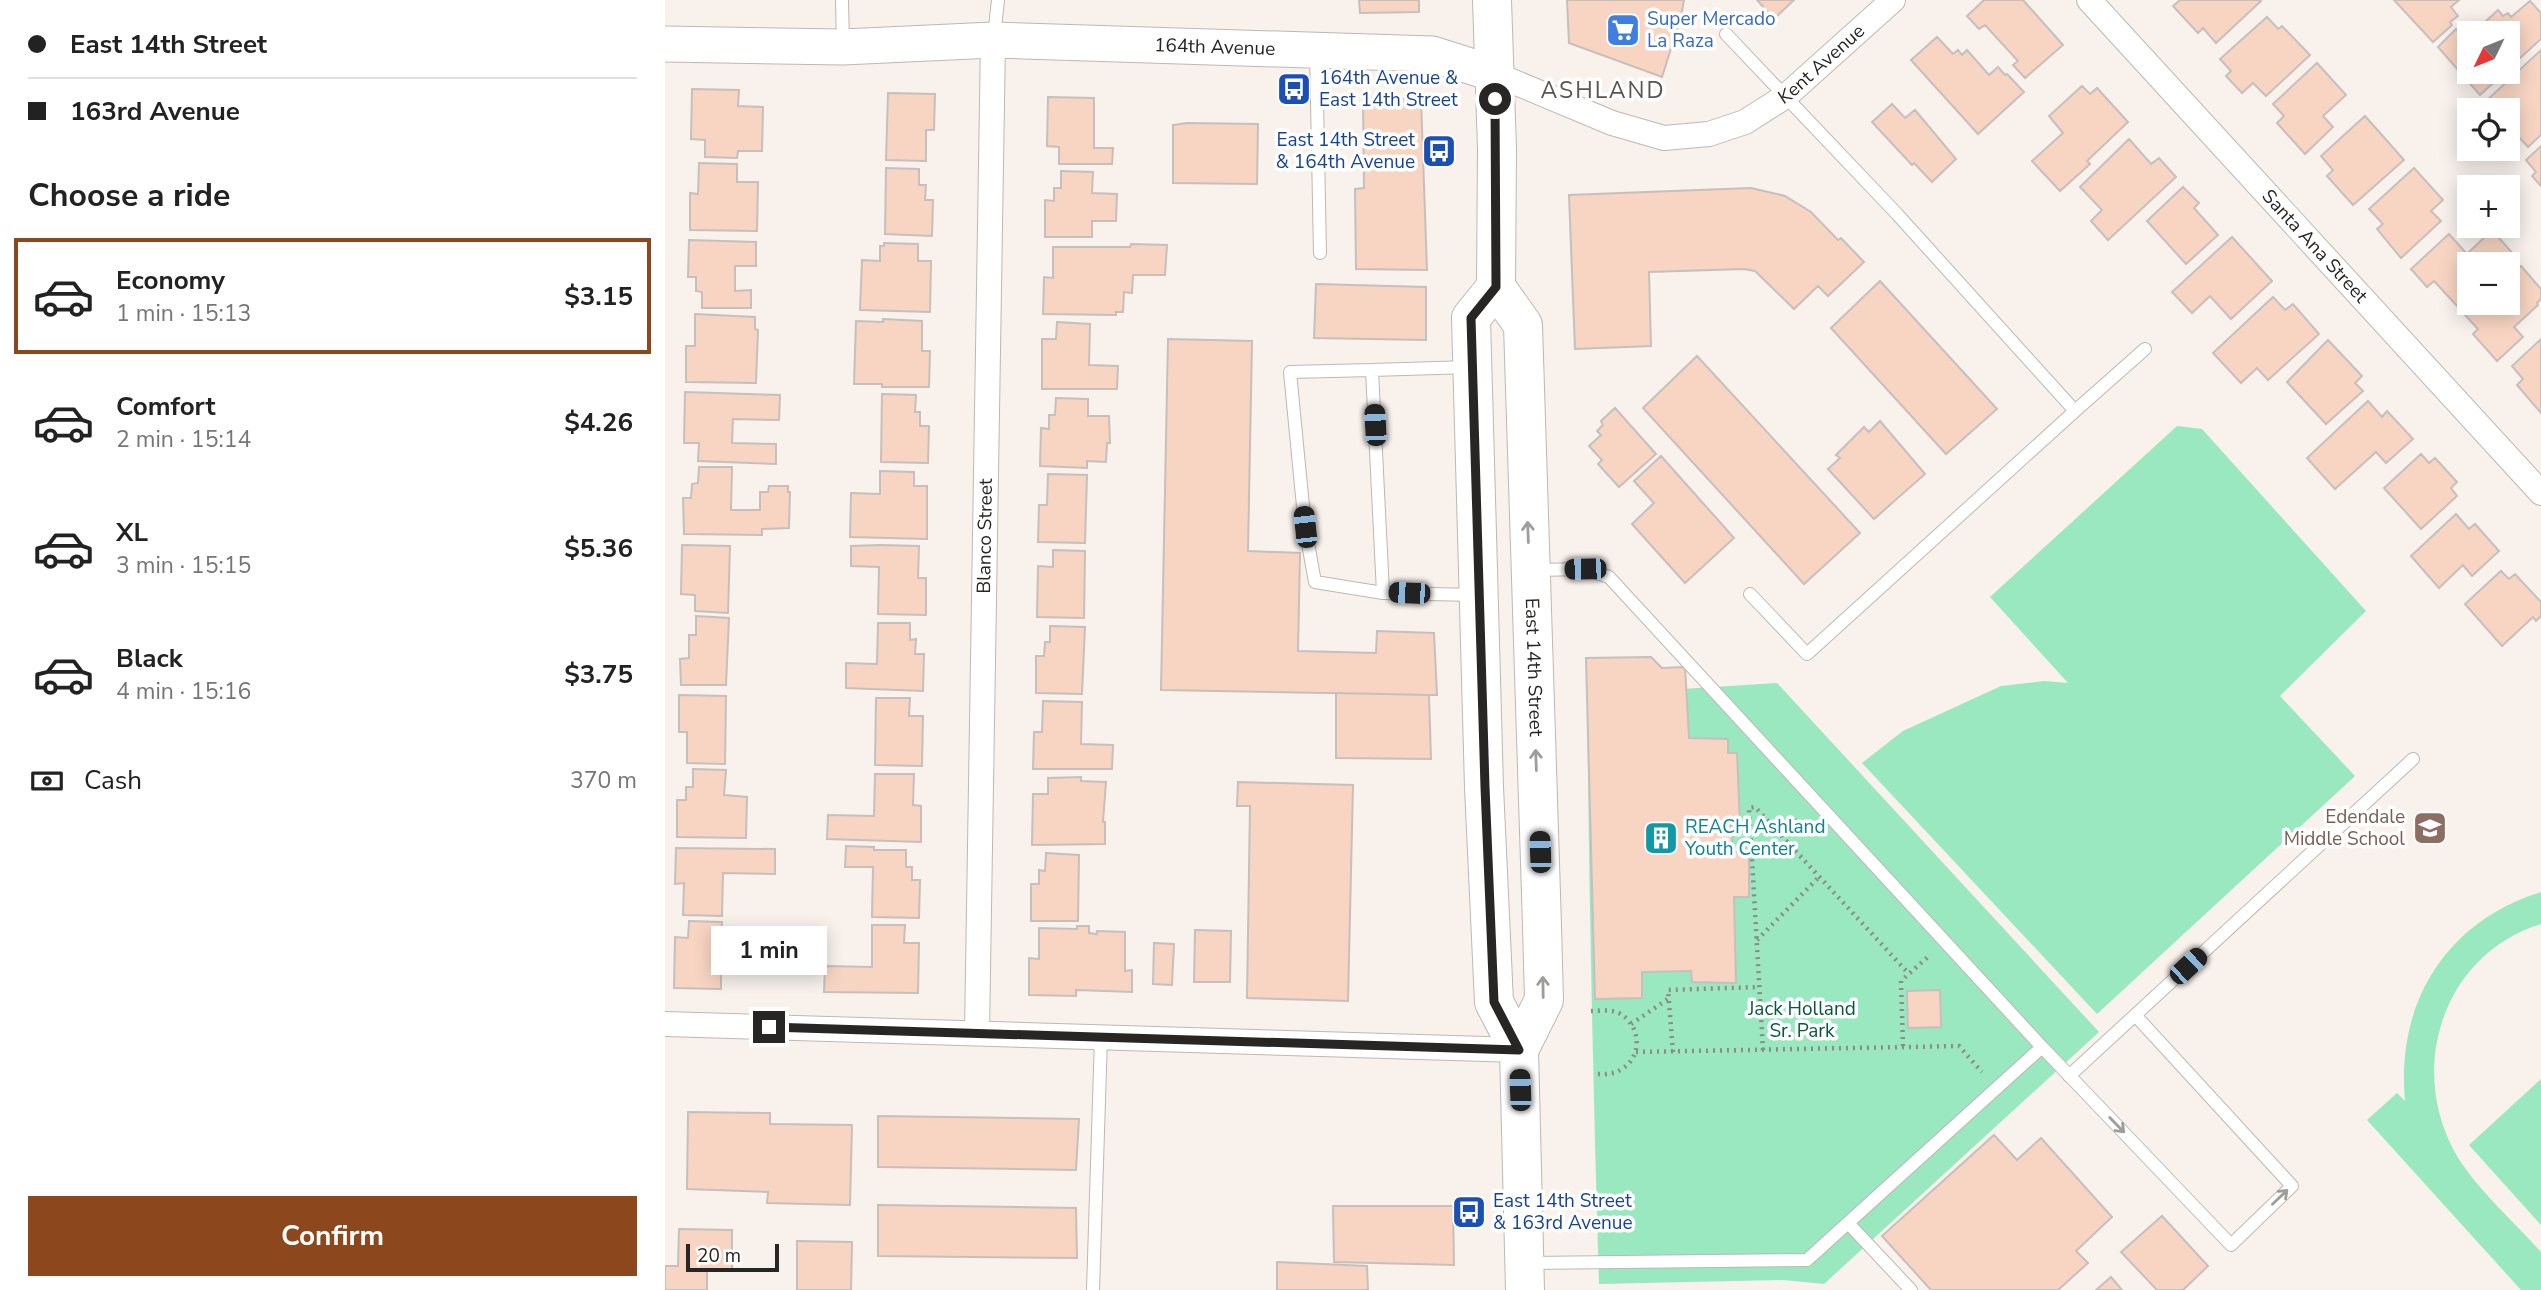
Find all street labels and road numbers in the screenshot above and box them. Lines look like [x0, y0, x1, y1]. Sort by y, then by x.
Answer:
street label: Kent Avenue [1773, 18, 1870, 111]
street label: 164th Avenue [1154, 32, 1276, 62]
street label: Santa Ana Street [2256, 184, 2374, 309]
street label: Blanco Street [971, 478, 999, 594]
street label: East 14th Street [1519, 597, 1549, 737]

